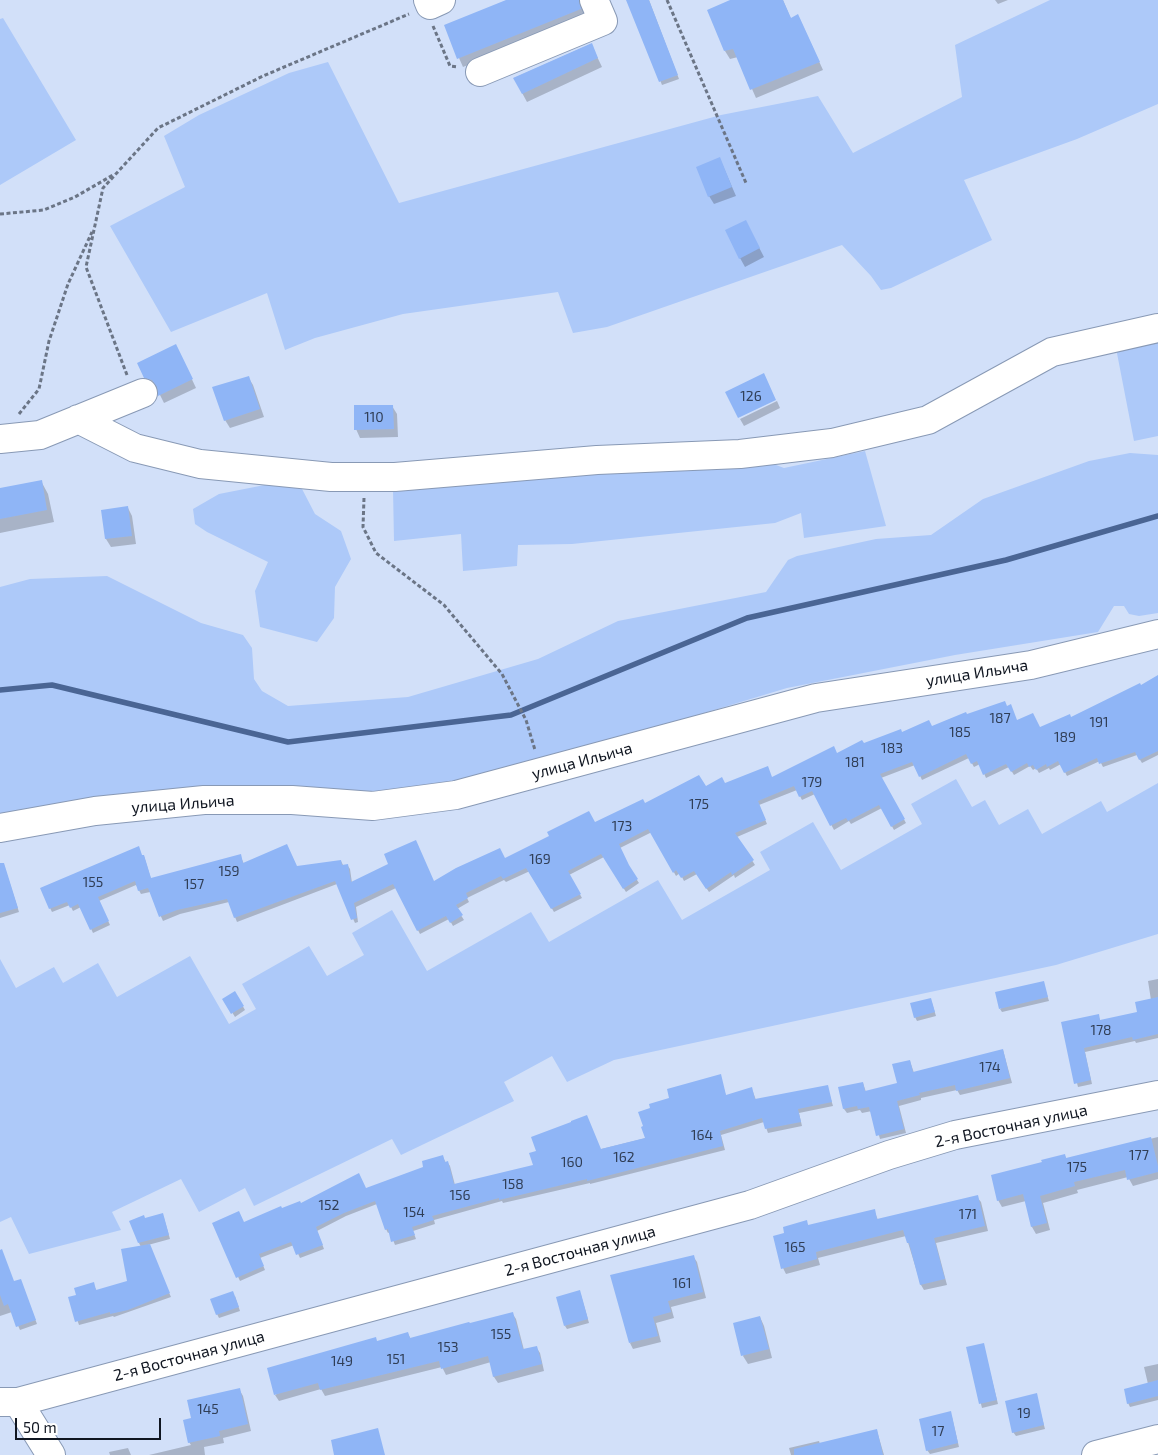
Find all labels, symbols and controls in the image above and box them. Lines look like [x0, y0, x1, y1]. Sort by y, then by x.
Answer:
house number: 126 [740, 388, 762, 404]
house number: 110 [364, 409, 384, 425]
street label: улица Ильича [924, 655, 1030, 691]
house number: 187 [989, 710, 1011, 726]
house number: 191 [1089, 714, 1109, 730]
house number: 185 [949, 724, 971, 740]
house number: 189 [1054, 729, 1076, 745]
street label: улица Ильича [530, 738, 634, 784]
house number: 183 [881, 740, 903, 756]
house number: 181 [845, 754, 865, 770]
house number: 179 [802, 774, 822, 790]
street label: улица Ильича [131, 791, 235, 817]
house number: 175 [689, 796, 709, 812]
house number: 173 [612, 818, 632, 834]
house number: 169 [529, 851, 551, 867]
house number: 159 [218, 863, 240, 879]
house number: 155 [83, 874, 103, 890]
house number: 157 [184, 876, 204, 892]
house number: 178 [1090, 1022, 1112, 1038]
house number: 174 [979, 1059, 1001, 1075]
street label: 2-я Восточная улица [933, 1100, 1089, 1152]
house number: 164 [691, 1127, 713, 1143]
house number: 177 [1129, 1147, 1149, 1163]
house number: 162 [613, 1149, 635, 1165]
house number: 160 [561, 1154, 583, 1170]
house number: 175 [1067, 1159, 1087, 1175]
house number: 158 [502, 1176, 524, 1192]
house number: 156 [449, 1187, 471, 1203]
house number: 152 [319, 1197, 339, 1213]
house number: 154 [403, 1204, 425, 1220]
house number: 171 [959, 1206, 977, 1222]
street label: 2-я Восточная улица [502, 1222, 658, 1280]
house number: 165 [784, 1239, 806, 1255]
house number: 161 [672, 1275, 692, 1291]
house number: 155 [491, 1326, 511, 1342]
street label: 2-я Восточная улица [111, 1327, 267, 1385]
house number: 153 [438, 1339, 458, 1355]
house number: 151 [387, 1351, 405, 1367]
house number: 149 [331, 1353, 353, 1369]
house number: 145 [197, 1401, 219, 1417]
house number: 19 [1017, 1405, 1031, 1421]
scale bar [18, 1408, 164, 1440]
text: 50 m [23, 1418, 57, 1436]
house number: 17 [932, 1423, 944, 1439]

